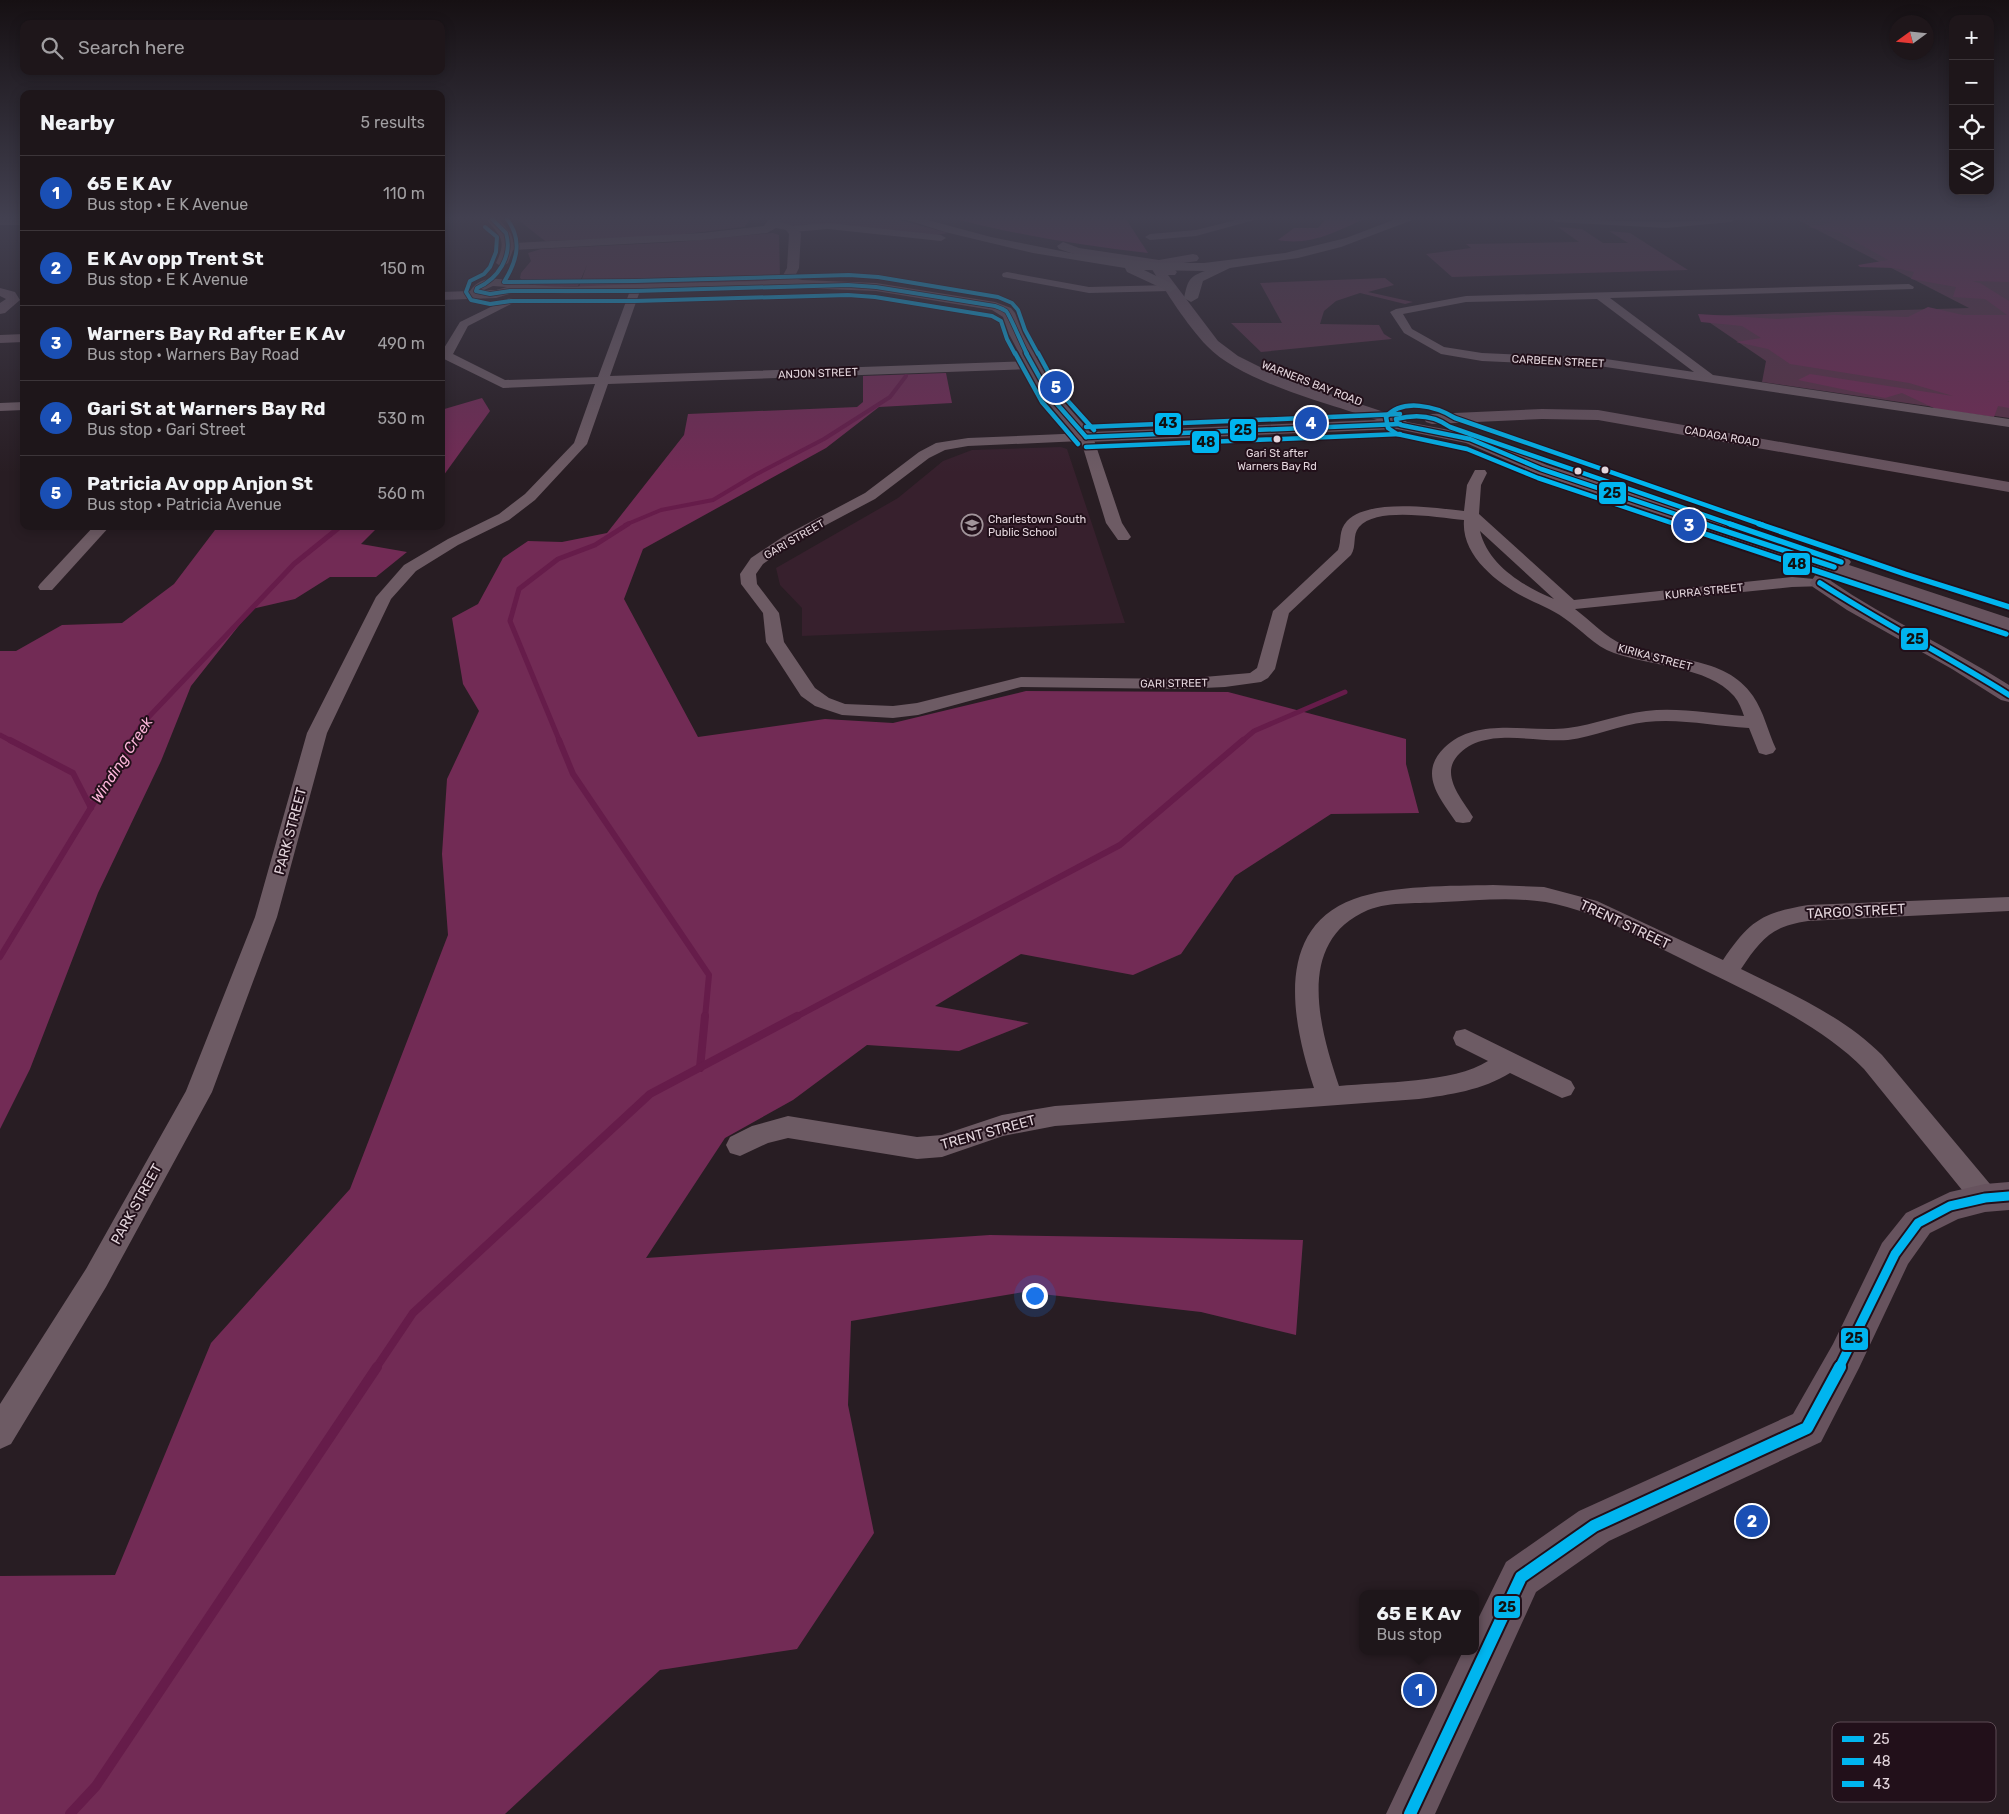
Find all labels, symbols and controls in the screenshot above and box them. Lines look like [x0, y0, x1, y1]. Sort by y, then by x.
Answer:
north arrow [1889, 15, 1934, 60]
map controls [1949, 15, 1994, 195]
button: + [1949, 15, 1994, 60]
search box [20, 20, 445, 75]
icon: search [38, 34, 66, 62]
text: Search here [78, 36, 185, 59]
button: − [1949, 60, 1994, 105]
button: locate [1949, 105, 1994, 150]
text: Nearby [40, 110, 115, 135]
text: 5 results [361, 113, 425, 132]
button: layers [1949, 150, 1994, 195]
text: 65 E K Av [87, 172, 172, 195]
text: 1 [52, 184, 60, 203]
text: 110 m [383, 184, 425, 203]
text: Bus stop · E K Avenue [87, 195, 248, 214]
text: E K Av opp Trent St [87, 247, 264, 270]
text: 2 [51, 259, 61, 278]
text: 150 m [380, 259, 425, 278]
text: Bus stop · E K Avenue [87, 270, 248, 289]
text: Warners Bay Rd after E K Av [87, 322, 346, 345]
text: 3 [51, 334, 61, 353]
text: 490 m [377, 334, 425, 353]
text: Bus stop · Warners Bay Road [87, 345, 299, 364]
street label: CARBEEN STREET [1511, 353, 1605, 370]
street label: WARNERS BAY ROAD [1260, 358, 1364, 409]
street label: ANJON STREET [778, 366, 859, 381]
pin: 5 [1040, 368, 1072, 406]
text: Gari St at Warners Bay Rd [87, 397, 326, 420]
pin: 4 [1295, 404, 1327, 442]
text: 4 [51, 409, 61, 428]
text: 530 m [378, 409, 425, 428]
line badge: 43 [1154, 412, 1182, 436]
text: 43 [1159, 415, 1177, 432]
line badge: 25 [1229, 418, 1257, 442]
text: Bus stop · Gari Street [87, 420, 246, 439]
text: 25 [1234, 422, 1252, 439]
street label: CADAGA ROAD [1683, 424, 1760, 449]
line badge: 48 [1191, 430, 1220, 454]
text: 48 [1196, 434, 1216, 451]
marker: Gari St after Warners Bay Rd [1272, 434, 1282, 444]
place label: Gari St after Warners Bay Rd [1237, 447, 1317, 473]
unlabelled marker [1600, 465, 1610, 475]
unlabelled marker [1573, 466, 1583, 476]
text: Patricia Av opp Anjon St [87, 472, 313, 495]
line badge: 25 [1598, 481, 1627, 505]
text: 5 [51, 484, 61, 503]
text: 560 m [378, 484, 425, 503]
text: 25 [1603, 485, 1621, 502]
text: Bus stop · Patricia Avenue [87, 495, 282, 514]
pin: 3 [1673, 506, 1705, 544]
school or university icon: Charlestown South Public School [960, 513, 984, 537]
place label: Charlestown South Public School [988, 513, 1086, 539]
street label: GARI STREET [762, 517, 827, 562]
line badge: 48 [1782, 552, 1811, 576]
text: 48 [1787, 556, 1807, 573]
street label: KURRA STREET [1664, 581, 1744, 602]
line badge: 25 [1900, 627, 1929, 651]
text: 25 [1906, 631, 1924, 648]
street label: KIRIKA STREET [1616, 641, 1694, 674]
street label: GARI STREET [1140, 676, 1209, 691]
water label: Winding Creek [87, 713, 157, 806]
street label: PARK STREET [271, 786, 310, 877]
street label: TRENT STREET [1577, 896, 1673, 953]
street label: TARGO STREET [1806, 900, 1906, 923]
street label: TRENT STREET [939, 1112, 1037, 1153]
street label: PARK STREET [107, 1161, 166, 1248]
your location [1022, 1283, 1048, 1309]
line badge: 25 [1840, 1327, 1869, 1351]
text: 25 [1845, 1330, 1863, 1347]
pin: 2 [1736, 1502, 1768, 1540]
popup [1359, 1590, 1479, 1655]
line badge: 25 [1493, 1595, 1521, 1619]
text: 25 [1498, 1599, 1516, 1616]
text: 65 E K Av [1376, 1602, 1462, 1625]
text: Bus stop [1376, 1625, 1442, 1644]
pin: 1 [1403, 1671, 1435, 1709]
legend [1832, 1722, 1996, 1802]
text: 25 [1873, 1731, 1890, 1748]
text: 48 [1873, 1753, 1891, 1770]
text: 43 [1873, 1776, 1890, 1793]

